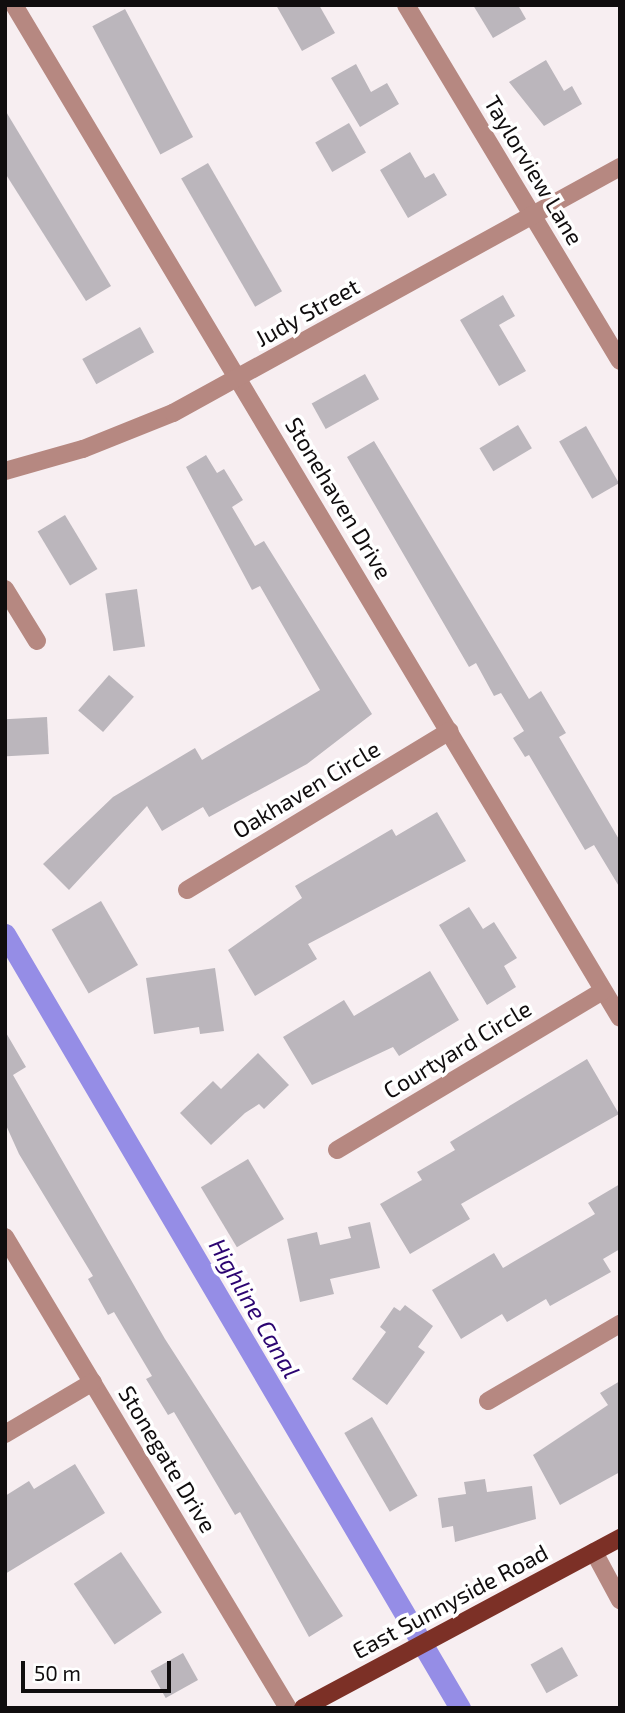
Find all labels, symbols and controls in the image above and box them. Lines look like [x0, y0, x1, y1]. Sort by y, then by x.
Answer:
street label: Taylorview Lane [478, 90, 590, 250]
street label: Judy Street [250, 272, 364, 352]
street label: Stonehaven Drive [280, 412, 398, 584]
street label: Oakhaven Circle [227, 734, 385, 844]
street label: Courtyard Circle [378, 994, 536, 1104]
water label: Highline Canal [203, 1233, 307, 1383]
street label: Stonegate Drive [113, 1381, 223, 1537]
street label: East Sunnyside Road [348, 1538, 552, 1664]
scale bar [24, 1646, 175, 1690]
text: 50 m [34, 1660, 81, 1685]

